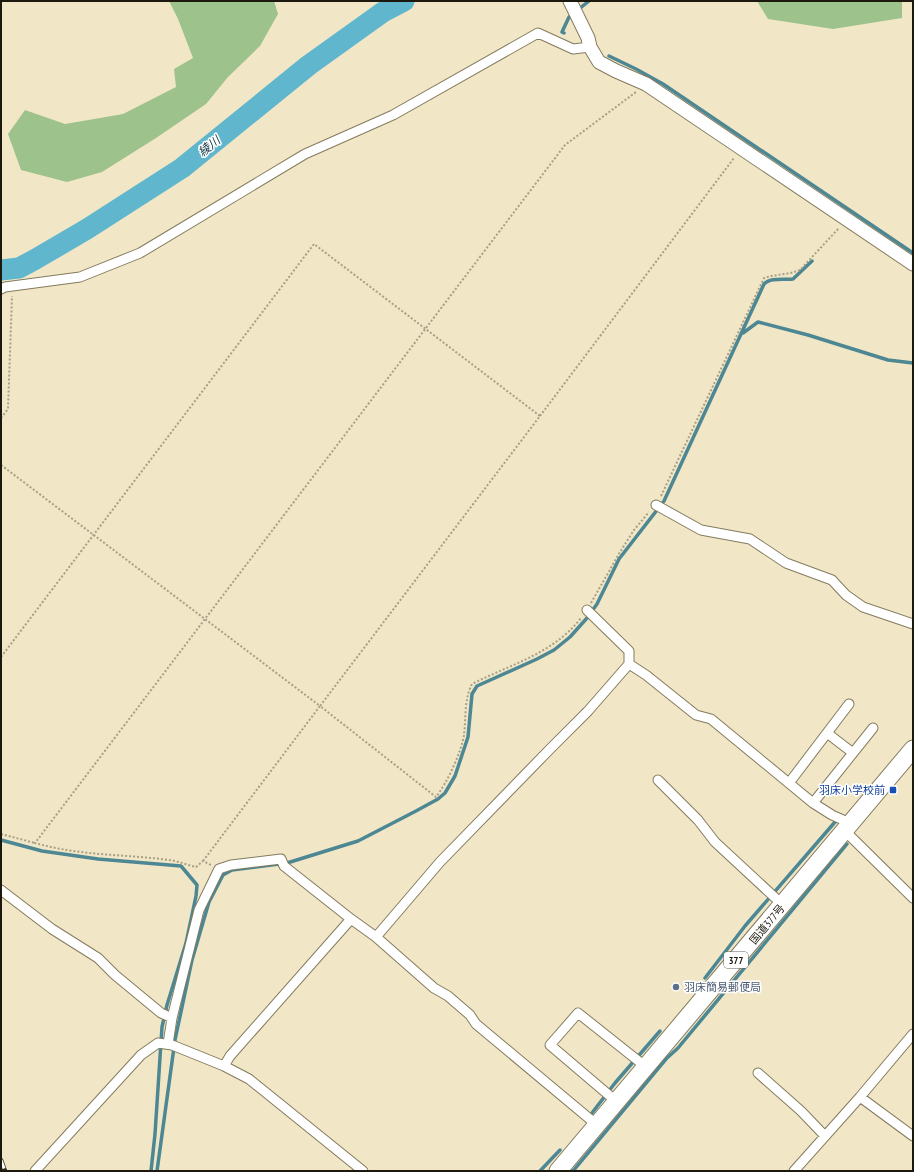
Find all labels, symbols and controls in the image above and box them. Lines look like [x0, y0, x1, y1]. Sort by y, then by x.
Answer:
water label: 綾川 [195, 131, 225, 159]
place label: 羽床小学校前 [819, 783, 885, 797]
marker: 羽床小学校前 [888, 785, 898, 795]
street label: 国道377号 [746, 901, 788, 947]
road number: 377 [724, 952, 748, 968]
place label: 羽床簡易郵便局 [684, 980, 761, 994]
marker: 羽床簡易郵便局 [671, 982, 681, 992]

